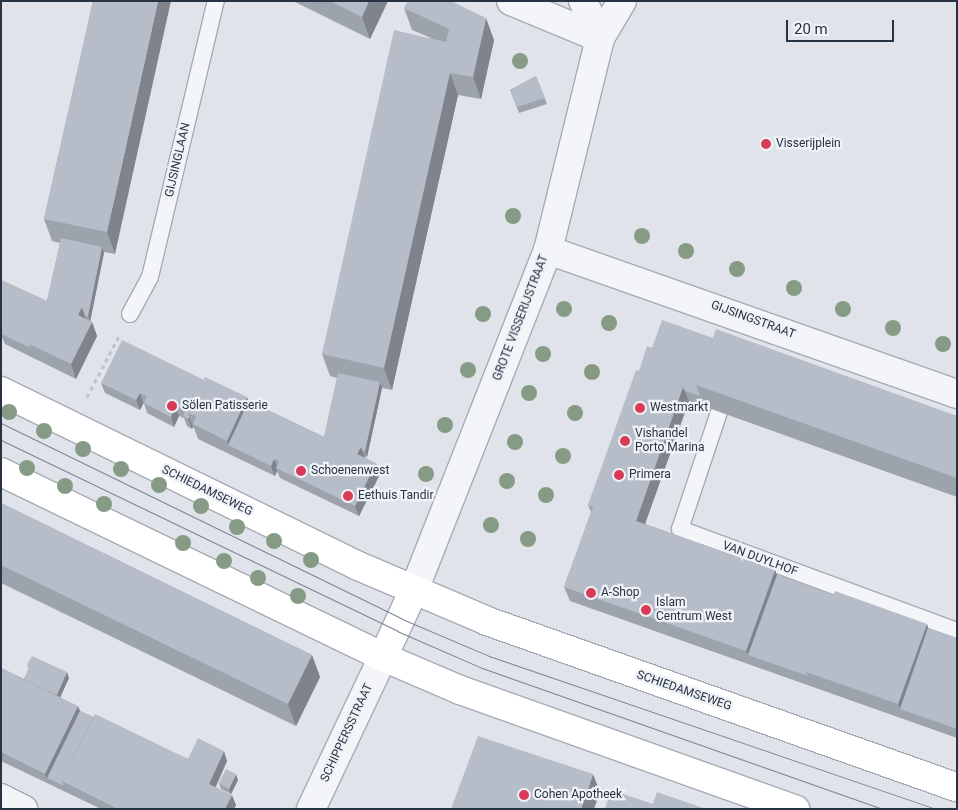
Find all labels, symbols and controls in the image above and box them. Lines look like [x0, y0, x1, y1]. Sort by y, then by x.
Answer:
scale bar [788, 10, 896, 42]
text: 20 m [794, 20, 828, 38]
street label: GIJSINGLAAN [162, 121, 194, 199]
place label: Visserijplein [776, 137, 841, 151]
marker: Visserijplein [760, 138, 772, 150]
street label: GROTE VISSERIJSTRAAT [490, 253, 552, 383]
street label: GIJSINGSTRAAT [709, 298, 797, 342]
place label: Sölen Patisserie [182, 399, 268, 413]
marker: Sölen Patisserie [166, 400, 178, 412]
place label: Westmarkt [650, 401, 708, 415]
marker: Westmarkt [634, 402, 646, 414]
place label: Vishandel Porto Marina [635, 427, 704, 455]
marker: Vishandel Porto Marina [619, 435, 631, 447]
street label: SCHIEDAMSEWEG [159, 463, 255, 519]
place label: Schoenenwest [311, 464, 389, 478]
marker: Schoenenwest [295, 465, 307, 477]
place label: Primera [629, 468, 671, 482]
marker: Primera [613, 469, 625, 481]
place label: Eethuis Tandir [358, 489, 434, 503]
marker: Eethuis Tandir [342, 490, 354, 502]
street label: VAN DUYLHOF [720, 539, 800, 579]
place label: A-Shop [601, 586, 639, 600]
marker: A-Shop [585, 587, 597, 599]
place label: Islam Centrum West [656, 596, 732, 624]
marker: Islam Centrum West [640, 604, 652, 616]
street label: SCHIEDAMSEWEG [635, 668, 733, 714]
street label: SCHIPPERSSTRAAT [318, 681, 376, 785]
place label: Cohen Apotheek [534, 788, 622, 802]
marker: Cohen Apotheek [518, 789, 530, 801]

